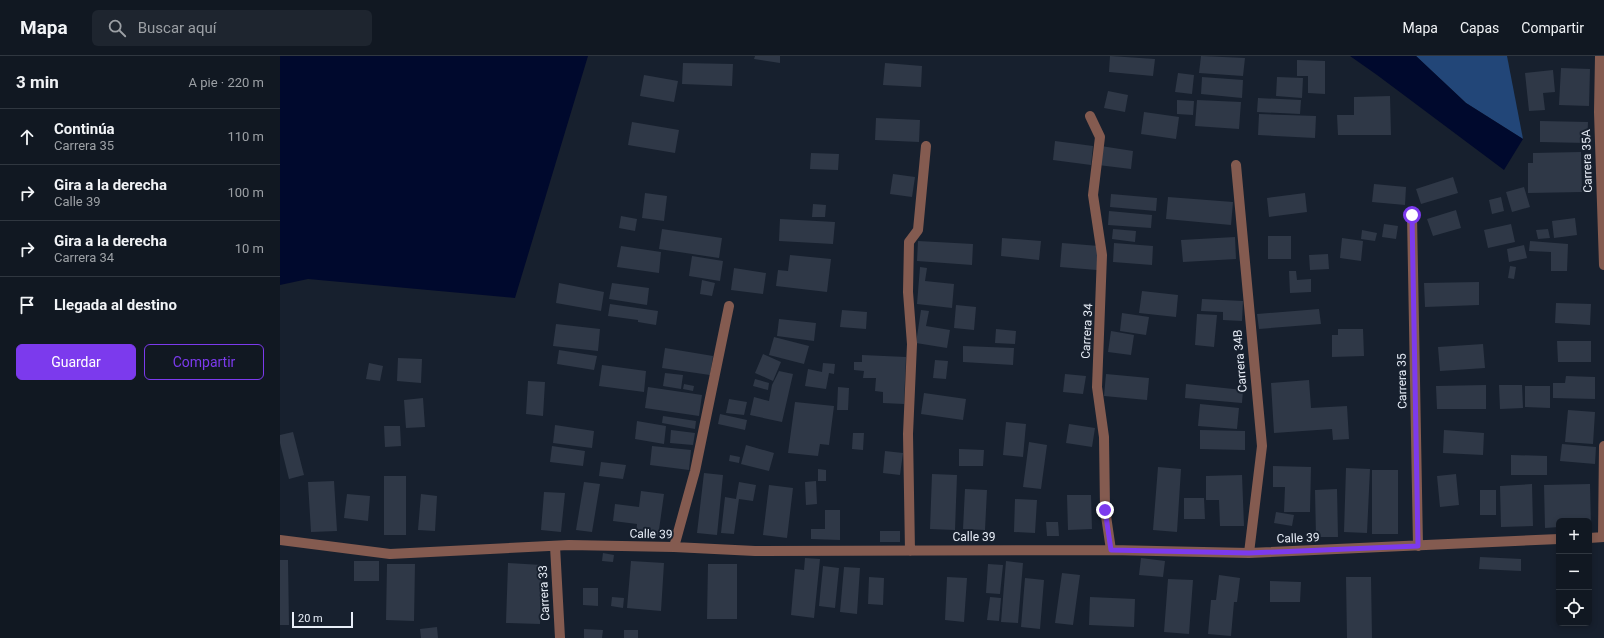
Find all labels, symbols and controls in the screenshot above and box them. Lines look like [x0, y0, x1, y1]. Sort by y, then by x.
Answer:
search box [92, 10, 372, 46]
text: Mapa [20, 16, 68, 39]
icon: search [106, 17, 128, 39]
text: Buscar aquí [138, 19, 217, 37]
text: Mapa [1403, 20, 1438, 36]
text: Capas [1460, 20, 1499, 36]
text: Compartir [1521, 20, 1584, 36]
text: 3 min [16, 72, 59, 92]
text: A pie · 220 m [189, 75, 264, 90]
text: Continúa [54, 120, 115, 138]
icon: ahead [16, 126, 38, 148]
text: 110 m [227, 129, 264, 144]
street label: Carrera 35A [1579, 129, 1595, 193]
text: Carrera 35 [54, 138, 114, 153]
text: Gira a la derecha [54, 176, 167, 194]
icon: right [16, 182, 38, 204]
text: 100 m [227, 185, 264, 200]
text: Calle 39 [54, 194, 101, 209]
route start [1403, 206, 1421, 224]
text: Gira a la derecha [54, 232, 167, 250]
icon: right [16, 238, 38, 260]
text: 10 m [235, 241, 264, 256]
text: Carrera 34 [54, 250, 114, 265]
icon: arrive [16, 294, 38, 316]
text: Llegada al destino [54, 296, 177, 314]
street label: Carrera 34 [1079, 303, 1095, 359]
street label: Carrera 34B [1230, 329, 1250, 393]
button: Guardar [16, 344, 136, 380]
button: Compartir [144, 344, 264, 380]
street label: Carrera 35 [1395, 353, 1409, 409]
route end [1096, 501, 1114, 519]
map controls [1556, 518, 1592, 626]
button: + [1556, 518, 1592, 554]
street label: Calle 39 [629, 527, 673, 541]
street label: Calle 39 [952, 530, 996, 544]
street label: Calle 39 [1276, 530, 1320, 546]
button: − [1556, 554, 1592, 590]
street label: Carrera 33 [536, 565, 552, 621]
button: locate [1556, 590, 1592, 626]
scale bar [292, 610, 353, 629]
text: 20 m [298, 612, 323, 625]

